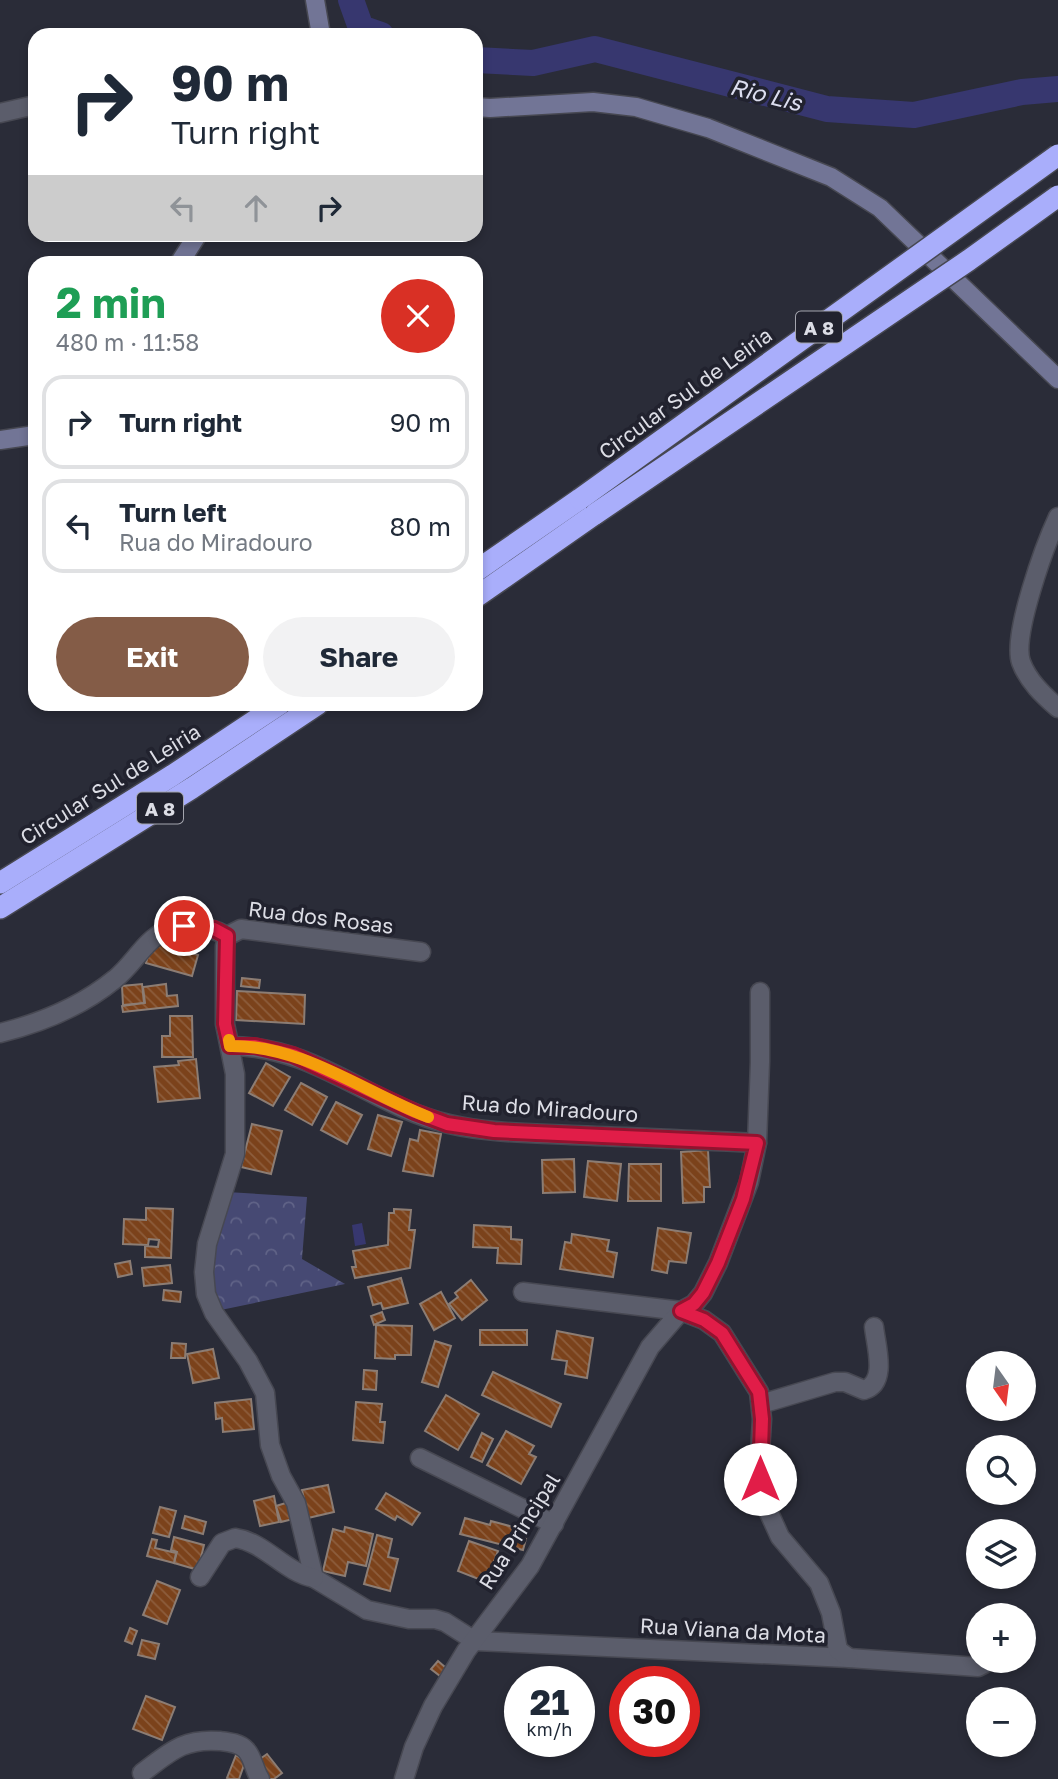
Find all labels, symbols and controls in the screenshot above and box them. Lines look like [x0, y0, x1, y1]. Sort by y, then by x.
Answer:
text: 90 m [171, 53, 289, 112]
icon: right [56, 56, 147, 147]
water label: Rio Lis [727, 72, 805, 117]
text: Turn right [171, 113, 320, 151]
icon: left [164, 189, 202, 227]
icon: ahead [237, 189, 275, 227]
icon: right [310, 189, 348, 227]
text: 2 min [56, 277, 166, 327]
button: close [381, 279, 455, 353]
road number: A 8 [796, 312, 842, 342]
street label: Circular Sul de Leiria [593, 321, 777, 465]
text: 480 m · 11:58 [56, 328, 199, 356]
icon: right [60, 403, 98, 441]
text: Turn right [119, 407, 242, 438]
text: 90 m [390, 407, 451, 438]
text: Turn left [119, 497, 227, 528]
icon: left [60, 507, 98, 545]
text: 80 m [390, 511, 451, 542]
text: Rua do Miradouro [119, 528, 313, 556]
button: Exit [56, 617, 249, 697]
button: Share [263, 617, 455, 697]
street label: Circular Sul de Leiria [15, 718, 205, 850]
road number: A 8 [137, 792, 183, 824]
street label: Rua dos Rosas [247, 895, 395, 939]
pin [154, 896, 214, 956]
icon: arrive [165, 907, 203, 945]
street label: Rua do Miradouro [461, 1089, 639, 1127]
north arrow [966, 1351, 1036, 1421]
map controls [966, 1351, 1036, 1757]
button: search [966, 1435, 1036, 1505]
position arrow [723, 1442, 797, 1516]
street label: Rua Principal [473, 1468, 565, 1594]
button: layers [966, 1519, 1036, 1589]
button: + [966, 1603, 1036, 1673]
street label: Rua Viana da Mota [639, 1612, 827, 1648]
speed limit sign: 30 [609, 1666, 700, 1757]
text: 21 [530, 1681, 569, 1723]
button: − [966, 1687, 1036, 1757]
text: km/h [527, 1718, 572, 1740]

